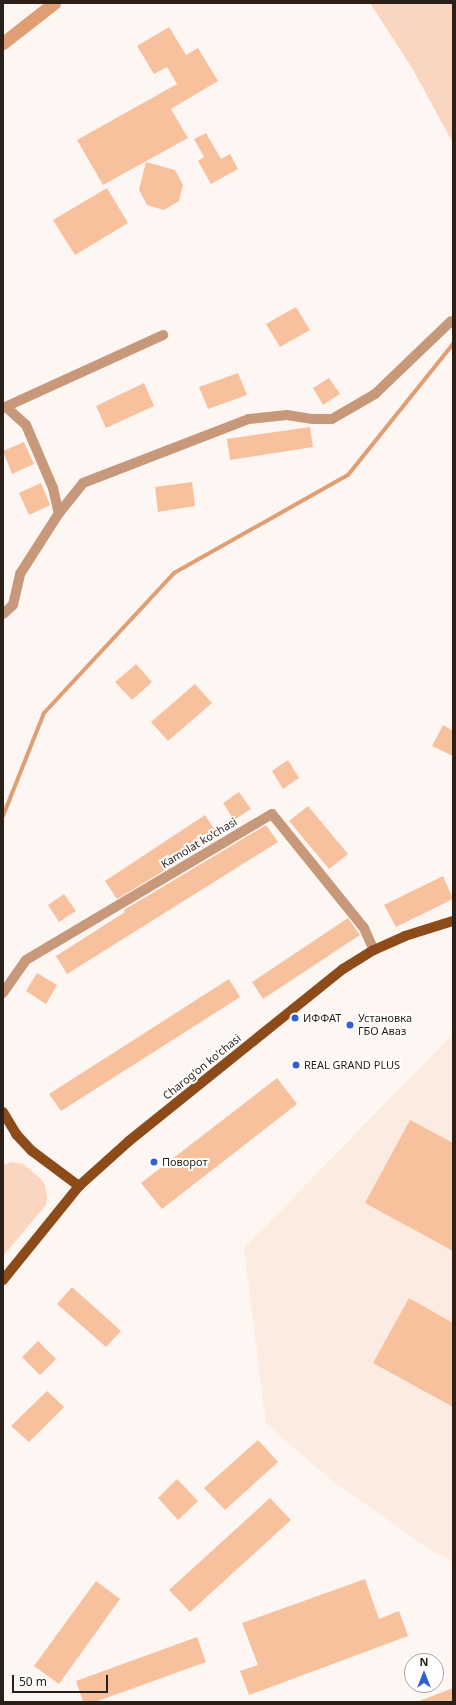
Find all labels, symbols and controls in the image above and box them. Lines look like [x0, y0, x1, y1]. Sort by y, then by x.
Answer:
street label: Kamolat ko'chasi [159, 815, 239, 871]
place label: ИФФАТ [303, 1011, 341, 1025]
place label: Установка ГБО Аваз [358, 1012, 412, 1038]
marker: ИФФАТ [290, 1013, 300, 1023]
marker: Установка ГБО Аваз [345, 1020, 355, 1030]
street label: Charog'on ko'chasi [160, 1032, 244, 1102]
place label: REAL GRAND PLUS [304, 1058, 400, 1072]
marker: REAL GRAND PLUS [291, 1060, 301, 1070]
place label: Поворот [162, 1155, 208, 1169]
marker: Поворот [149, 1157, 159, 1167]
north arrow [404, 1653, 444, 1693]
text: N [420, 1654, 428, 1669]
scale bar [14, 1667, 110, 1693]
text: 50 m [19, 1673, 47, 1690]

